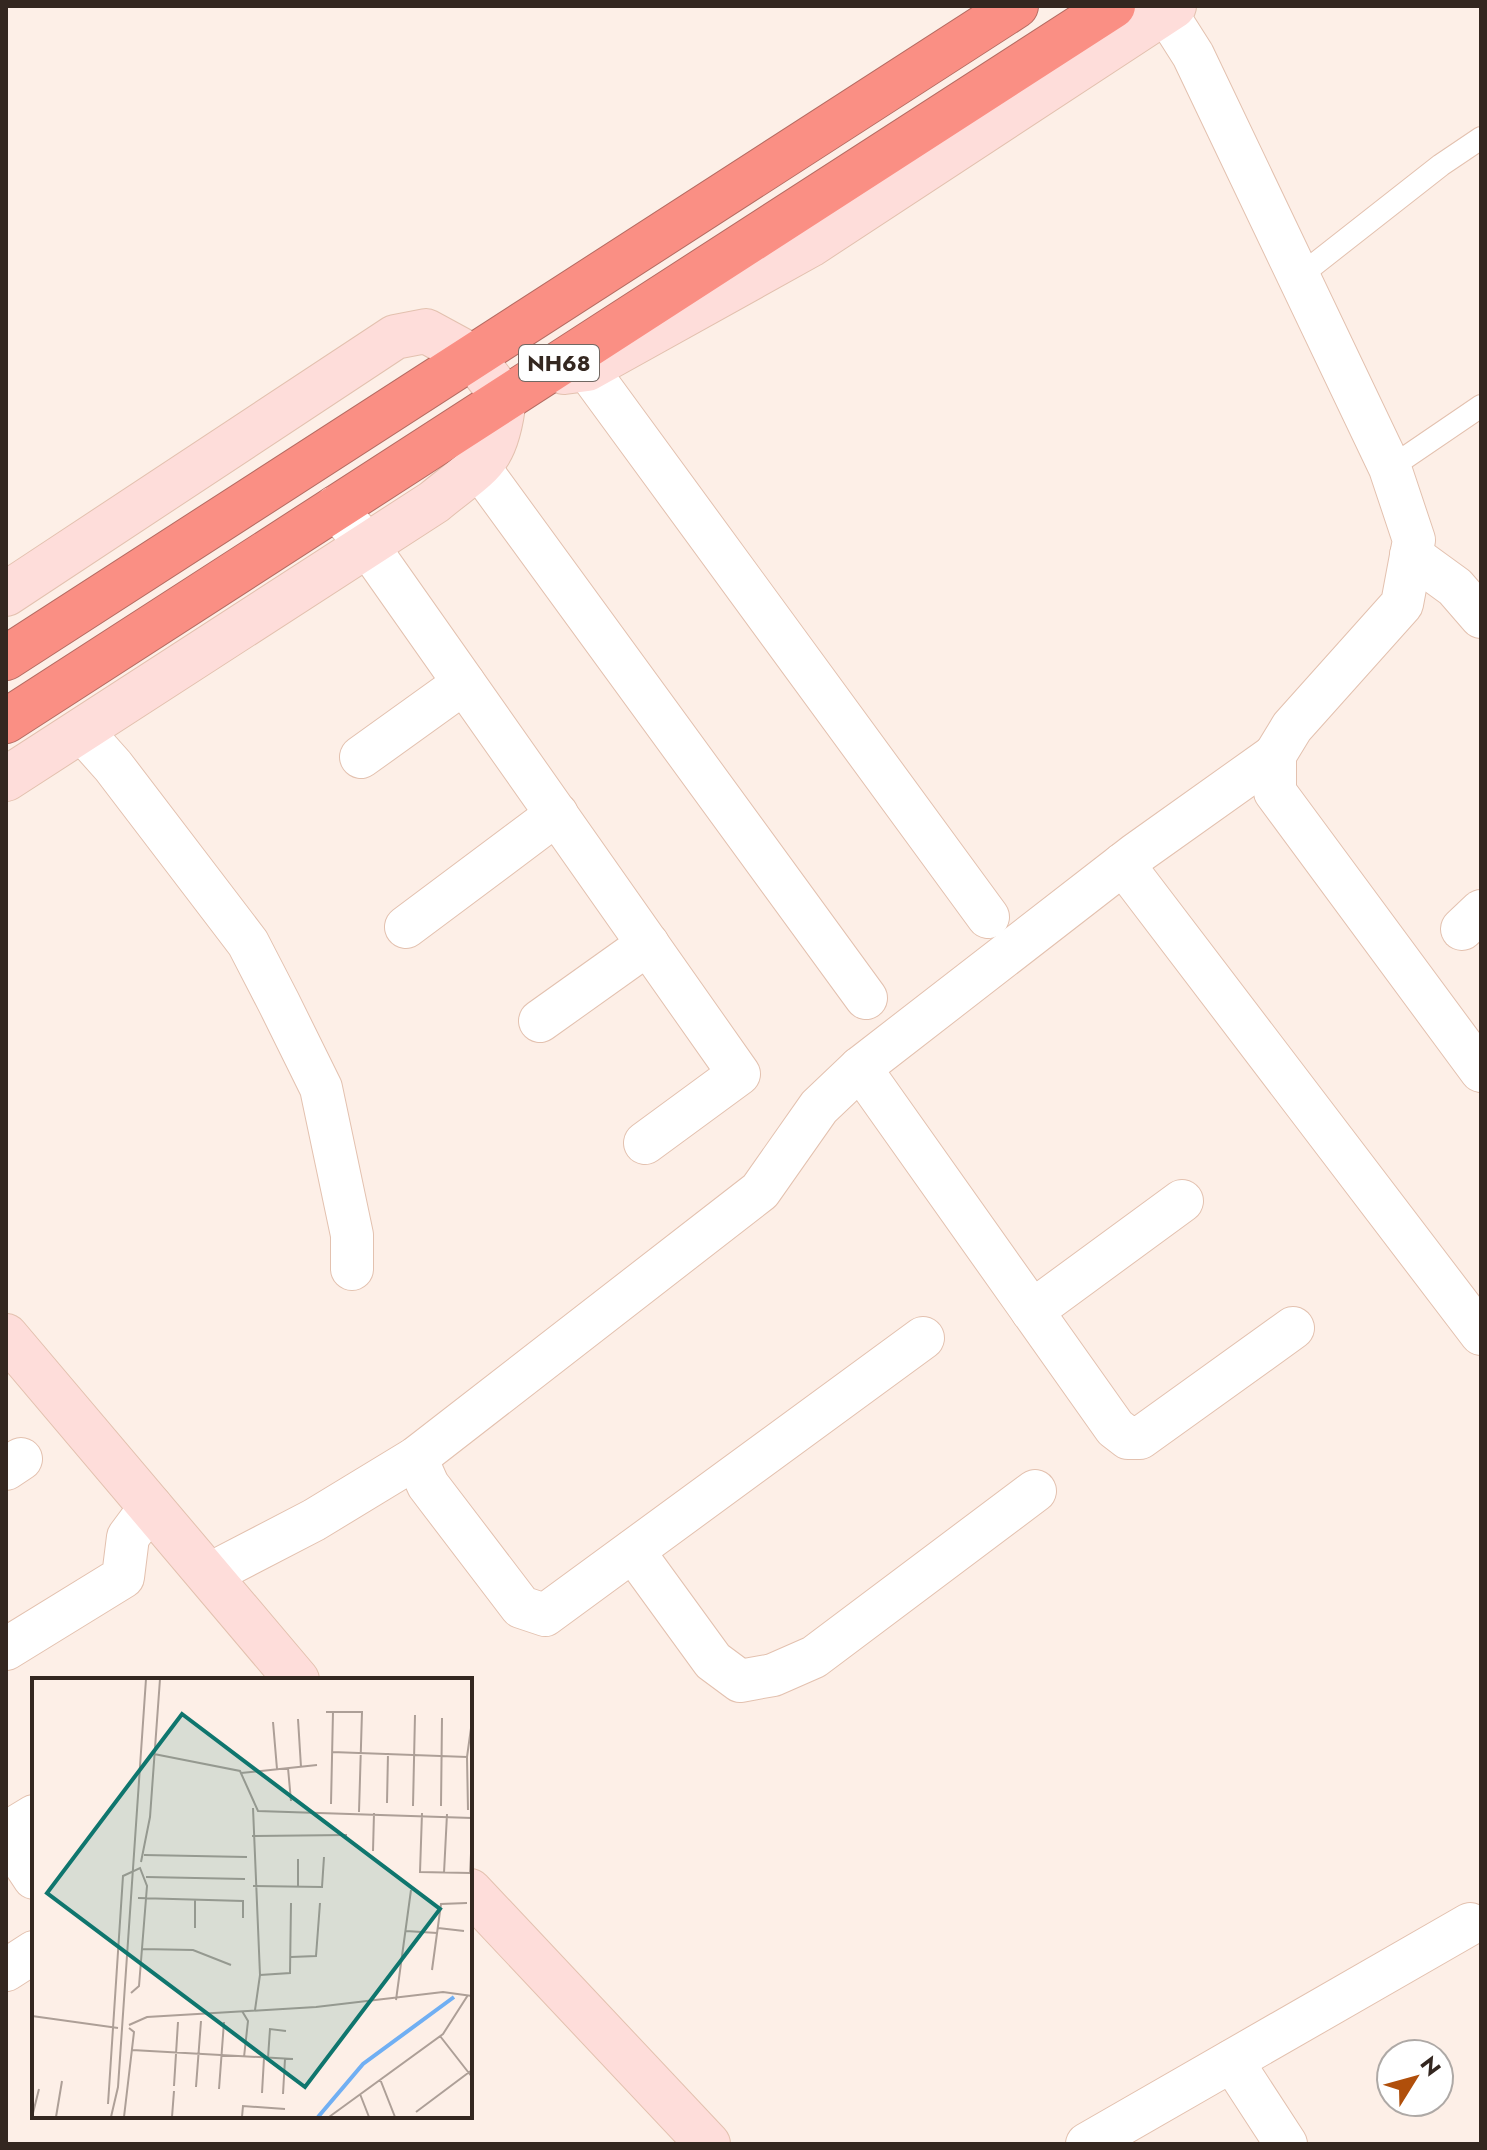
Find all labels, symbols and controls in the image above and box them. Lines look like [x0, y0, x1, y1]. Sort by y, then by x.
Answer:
road number: NH68 [519, 345, 599, 381]
inset map [32, 1678, 472, 2118]
north arrow [1375, 2038, 1455, 2118]
text: N [1413, 2049, 1449, 2083]

